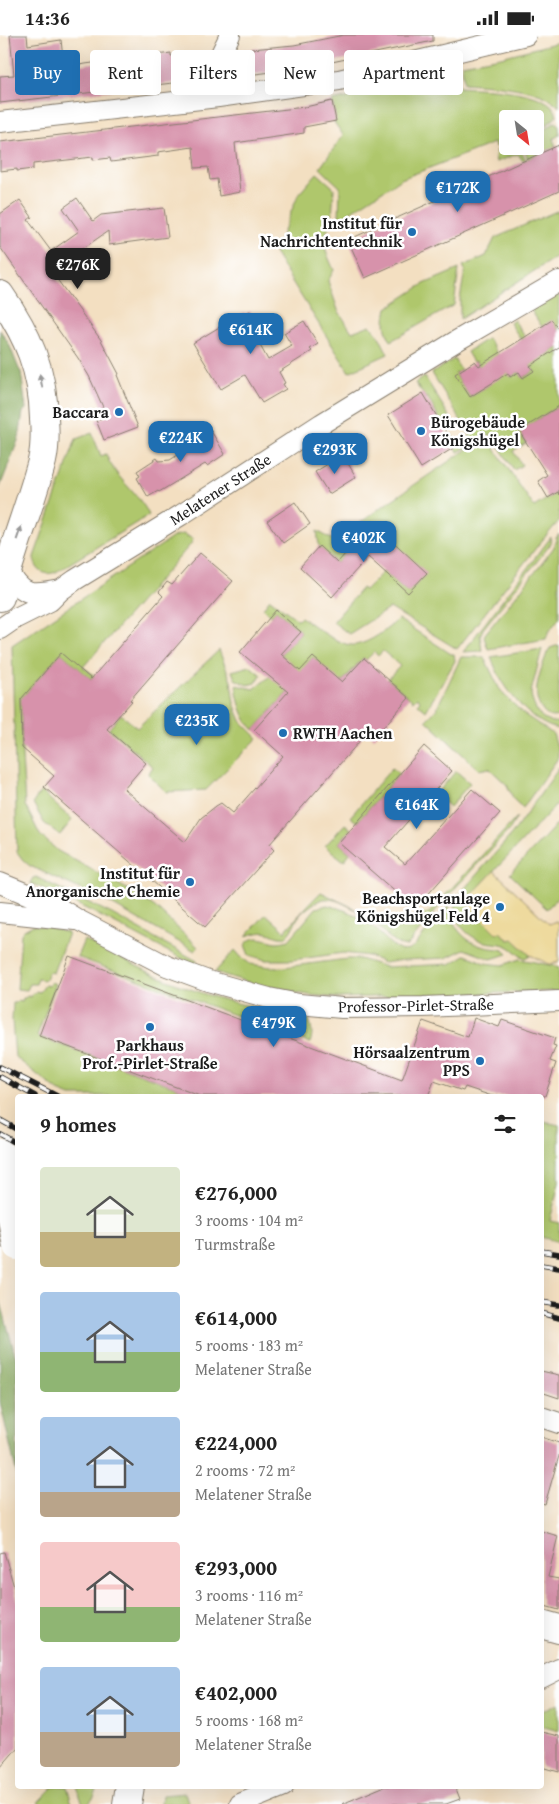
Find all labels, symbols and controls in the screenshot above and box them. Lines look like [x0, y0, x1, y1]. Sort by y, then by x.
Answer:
text: 14:36 [25, 4, 70, 32]
chip: Buy [15, 50, 80, 95]
chip: Rent [90, 50, 161, 95]
chip: Filters [171, 50, 255, 95]
chip: New [265, 50, 334, 95]
chip: Apartment [344, 50, 463, 95]
north arrow [499, 110, 544, 155]
map controls [499, 110, 544, 155]
pin: €172K [423, 171, 493, 213]
text: €172K [436, 175, 480, 199]
place label: Institut für Nachrichtentechnik [260, 211, 403, 253]
marker: Institut für Nachrichtentechnik [406, 226, 418, 238]
pin: €276K [43, 247, 113, 290]
text: €276K [56, 252, 100, 276]
pin: €614K [216, 313, 286, 355]
text: €614K [229, 317, 273, 341]
one-way arrow [36, 373, 44, 389]
place label: Baccara [53, 400, 110, 424]
marker: Baccara [113, 406, 125, 418]
place label: Bürogebäude Königshügel [431, 410, 525, 452]
pin: €224K [146, 421, 216, 463]
text: €224K [159, 425, 203, 449]
marker: Bürogebäude Königshügel [415, 425, 427, 437]
pin: €293K [300, 433, 370, 475]
text: €293K [313, 437, 357, 461]
street label: Melatener Straße [164, 447, 276, 531]
pin: €402K [329, 521, 399, 563]
text: €402K [342, 525, 386, 549]
one-way arrow [16, 526, 23, 541]
pin: €235K [162, 703, 232, 746]
text: €235K [175, 708, 219, 732]
place label: RWTH Aachen [293, 721, 393, 745]
marker: RWTH Aachen [277, 727, 289, 739]
pin: €164K [382, 787, 452, 830]
text: €164K [395, 792, 439, 816]
place label: Institut für Anorganische Chemie [26, 861, 181, 903]
marker: Institut für Anorganische Chemie [184, 876, 196, 888]
place label: Beachsportanlage Königshügel Feld 4 [357, 886, 490, 928]
marker: Beachsportanlage Königshügel Feld 4 [494, 901, 506, 913]
street label: Professor-Pirlet-Straße [338, 992, 494, 1018]
pin: €479K [239, 1005, 309, 1048]
text: €479K [252, 1010, 296, 1034]
marker: Parkhaus Prof.-Pirlet-Straße [144, 1021, 156, 1033]
place label: Parkhaus Prof.-Pirlet-Straße [82, 1033, 218, 1075]
place label: Hörsaalzentrum PPS [354, 1040, 470, 1082]
marker: Hörsaalzentrum PPS [474, 1055, 486, 1067]
text: 9 homes [40, 1109, 116, 1140]
icon: filters [491, 1110, 519, 1138]
text: €276,000 [195, 1177, 277, 1208]
icon: home [80, 1187, 140, 1247]
text: 3 rooms · 104 m² [195, 1208, 303, 1232]
text: Turmstraße [195, 1232, 275, 1256]
text: €614,000 [195, 1302, 277, 1333]
icon: home [80, 1312, 140, 1372]
text: 5 rooms · 183 m² [195, 1333, 303, 1357]
text: Melatener Straße [195, 1357, 312, 1381]
text: €224,000 [195, 1427, 277, 1458]
icon: home [80, 1437, 140, 1497]
text: 2 rooms · 72 m² [195, 1458, 295, 1482]
text: Melatener Straße [195, 1482, 312, 1506]
text: €293,000 [195, 1552, 277, 1583]
icon: home [80, 1562, 140, 1622]
text: 3 rooms · 116 m² [195, 1583, 303, 1607]
text: Melatener Straße [195, 1607, 312, 1631]
text: €402,000 [195, 1677, 277, 1708]
icon: home [80, 1687, 140, 1747]
text: 5 rooms · 168 m² [195, 1708, 303, 1732]
text: Melatener Straße [195, 1732, 312, 1756]

